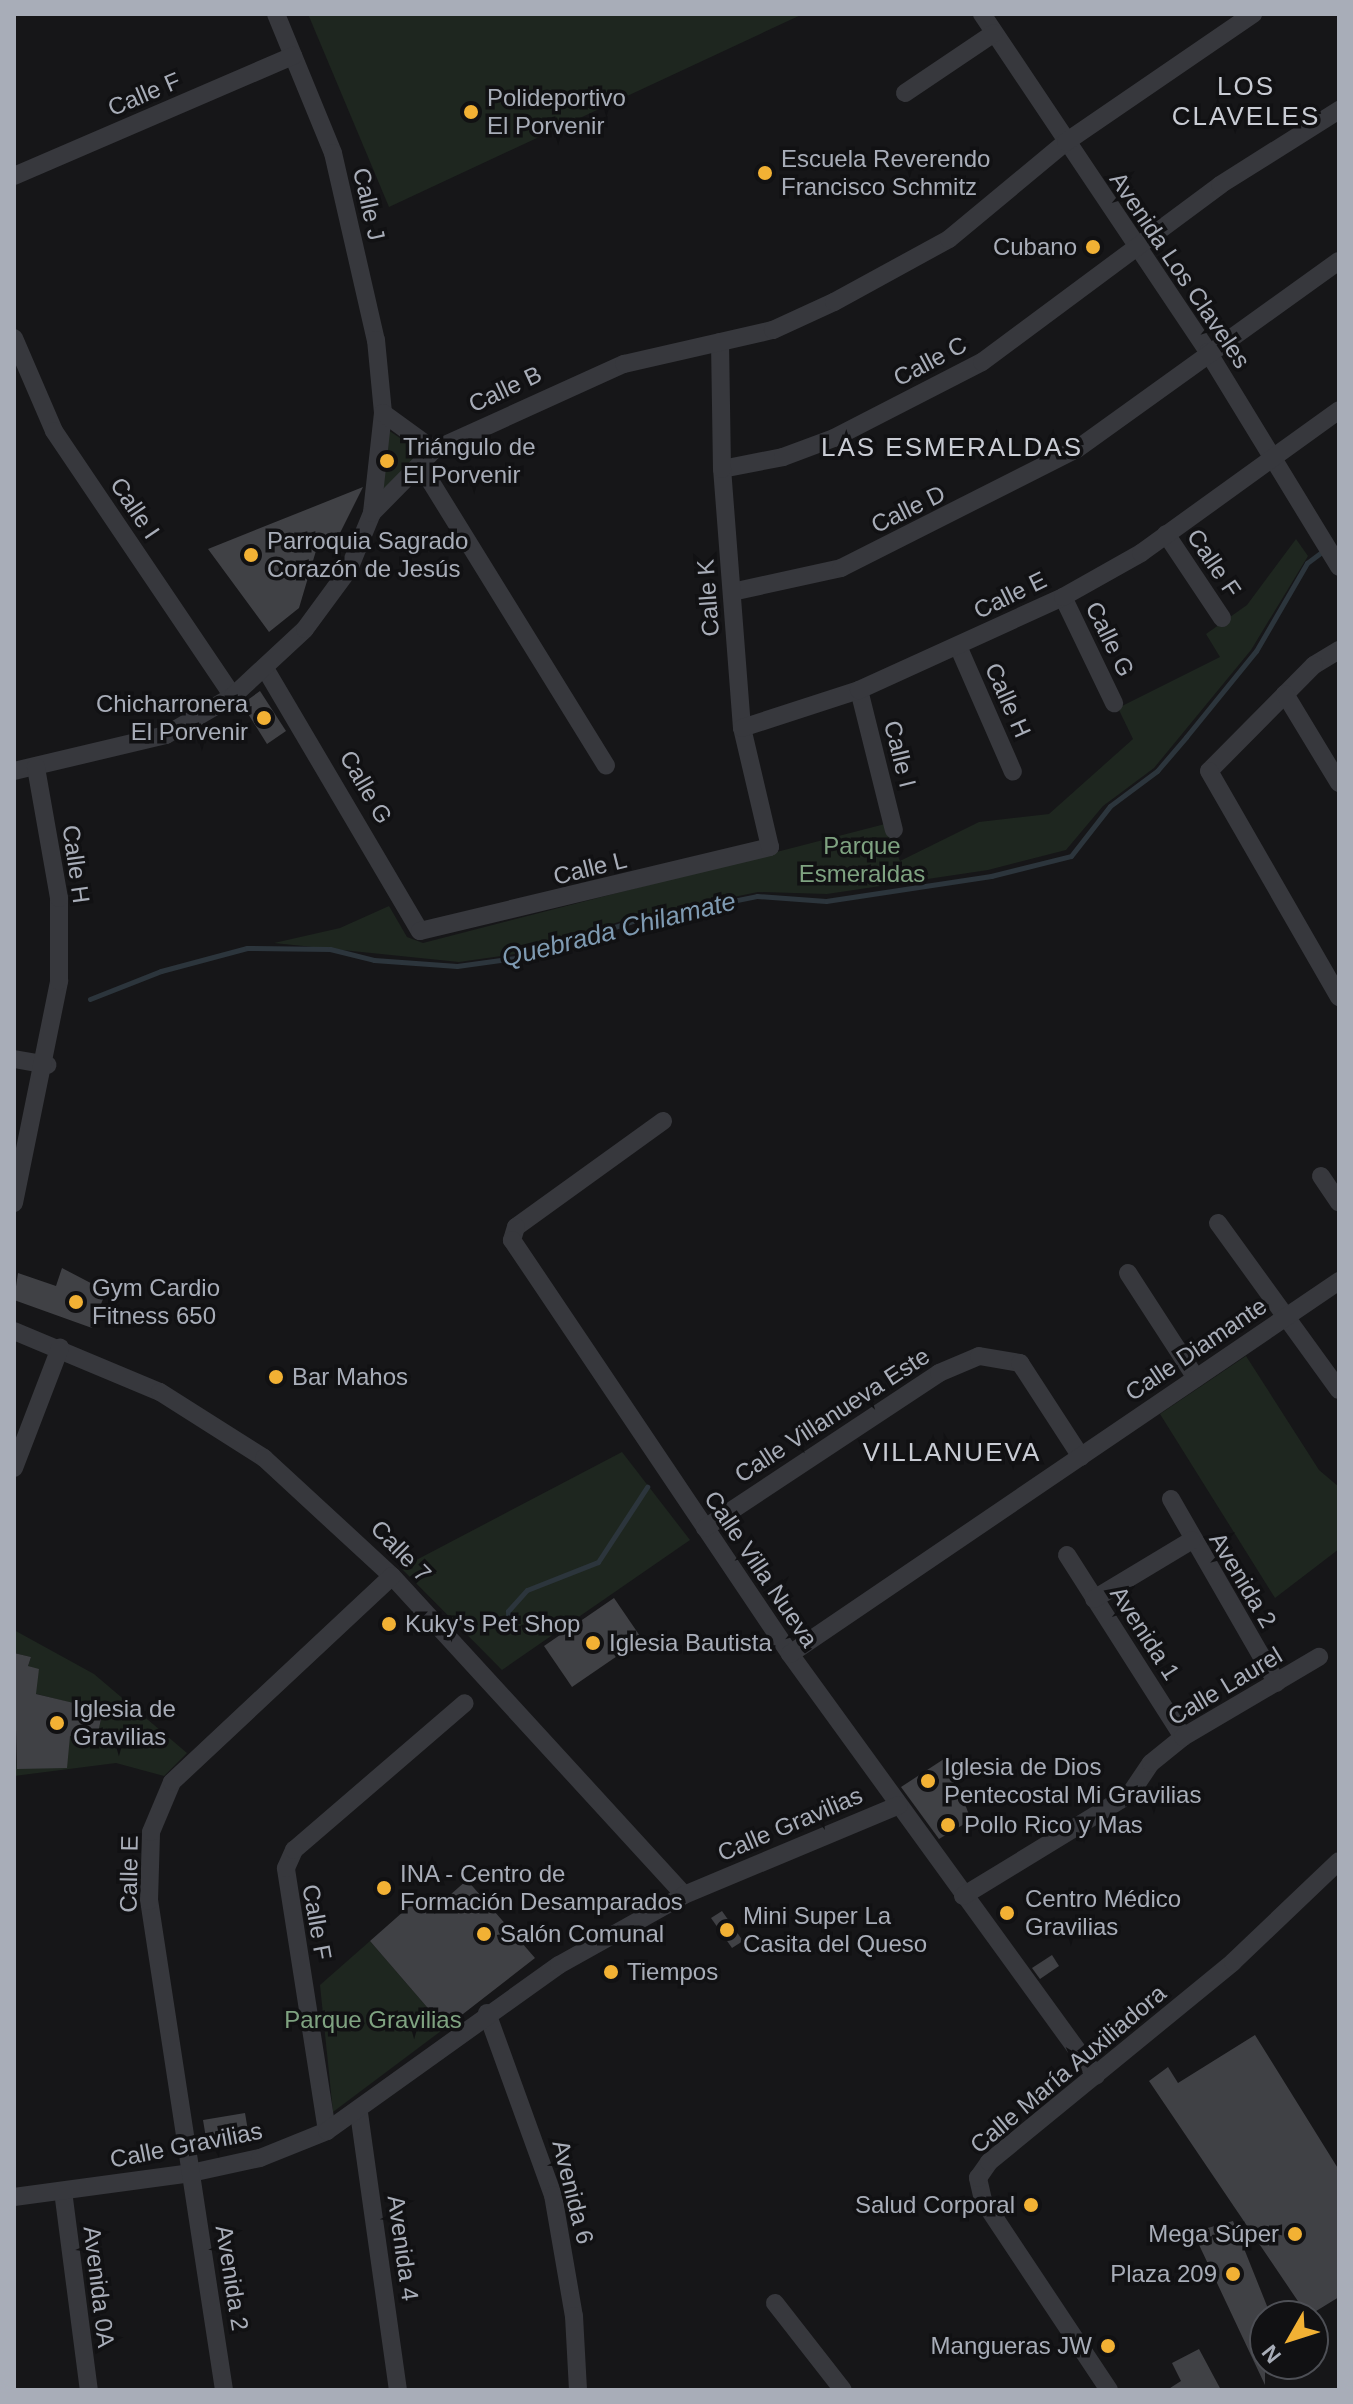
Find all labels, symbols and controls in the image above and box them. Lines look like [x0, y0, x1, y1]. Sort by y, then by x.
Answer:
street label: Calle F [103, 66, 185, 122]
district label: LOS CLAVELES [1172, 71, 1320, 132]
place label: Polideportivo El Porvenir [487, 84, 626, 140]
marker: Polideportivo El Porvenir [462, 103, 480, 121]
place label: Escuela Reverendo Francisco Schmitz [781, 145, 990, 201]
marker: Escuela Reverendo Francisco Schmitz [756, 164, 774, 182]
street label: Calle J [347, 165, 391, 243]
street label: Avenida Los Claveles [1104, 166, 1256, 374]
place label: Cubano [993, 233, 1077, 261]
marker: Cubano [1084, 238, 1102, 256]
street label: Calle C [888, 330, 972, 392]
street label: Calle B [464, 360, 546, 418]
district label: LAS ESMERALDAS [821, 432, 1083, 464]
place label: Triángulo de El Porvenir [403, 433, 536, 489]
marker: Triángulo de El Porvenir [378, 452, 396, 470]
street label: Calle I [104, 472, 166, 544]
street label: Calle D [866, 479, 950, 539]
street label: Calle F [1181, 523, 1247, 603]
place label: Parroquia Sagrado Corazón de Jesús [267, 527, 468, 583]
marker: Parroquia Sagrado Corazón de Jesús [242, 546, 260, 564]
street label: Calle K [691, 558, 725, 638]
street label: Calle E [969, 565, 1051, 625]
street label: Calle G [1080, 597, 1140, 681]
street label: Calle H [979, 658, 1037, 742]
place label: Chicharronera El Porvenir [96, 690, 248, 746]
marker: Chicharronera El Porvenir [255, 709, 273, 727]
street label: Calle I [878, 718, 922, 790]
street label: Calle G [334, 745, 398, 829]
street label: Calle H [56, 823, 96, 905]
park label: Parque Esmeraldas [799, 832, 925, 888]
street label: Calle L [550, 845, 630, 891]
water label: Quebrada Chilamate [499, 886, 739, 974]
place label: Gym Cardio Fitness 650 [92, 1274, 220, 1330]
street label: Calle Diamante [1120, 1291, 1272, 1407]
marker: Gym Cardio Fitness 650 [67, 1293, 85, 1311]
street label: Calle Villanueva Este [729, 1341, 935, 1489]
place label: Bar Mahos [292, 1363, 408, 1391]
marker: Bar Mahos [267, 1368, 285, 1386]
district label: VILLANUEVA [863, 1437, 1041, 1469]
street label: Calle Villa Nueva [698, 1485, 824, 1653]
street label: Calle 7 [365, 1514, 437, 1588]
street label: Avenida 2 [1203, 1527, 1283, 1633]
street label: Avenida 1 [1104, 1581, 1186, 1685]
place label: Kuky's Pet Shop [405, 1610, 580, 1638]
marker: Kuky's Pet Shop [380, 1615, 398, 1633]
place label: Iglesia Bautista [609, 1629, 772, 1657]
marker: Iglesia Bautista [584, 1634, 602, 1652]
street label: Calle Laurel [1163, 1641, 1287, 1731]
place label: Iglesia de Gravilias [73, 1695, 176, 1751]
marker: Iglesia de Gravilias [48, 1714, 66, 1732]
place label: Iglesia de Dios Pentecostal Mi Gravilias [944, 1753, 1201, 1809]
marker: Iglesia de Dios Pentecostal Mi Gravilias [919, 1772, 937, 1790]
street label: Calle Gravilias [713, 1781, 867, 1867]
place label: Pollo Rico y Mas [964, 1811, 1143, 1839]
marker: Pollo Rico y Mas [939, 1816, 957, 1834]
street label: Calle E [114, 1835, 144, 1913]
place label: INA - Centro de Formación Desamparados [400, 1860, 683, 1916]
marker: INA - Centro de Formación Desamparados [375, 1879, 393, 1897]
street label: Calle F [296, 1882, 338, 1962]
place label: Centro Médico Gravilias [1025, 1885, 1181, 1941]
place label: Mini Super La Casita del Queso [743, 1902, 927, 1958]
marker: Centro Médico Gravilias [996, 1902, 1018, 1924]
place label: Salón Comunal [500, 1920, 664, 1948]
marker: Mini Super La Casita del Queso [718, 1921, 736, 1939]
marker: Salón Comunal [475, 1925, 493, 1943]
place label: Tiempos [627, 1958, 718, 1986]
marker: Tiempos [602, 1963, 620, 1981]
street label: Calle María Auxiliadora [964, 1978, 1172, 2160]
park label: Parque Gravilias [284, 2006, 462, 2034]
street label: Calle Gravilias [107, 2116, 265, 2174]
street label: Avenida 6 [546, 2137, 600, 2247]
place label: Salud Corporal [855, 2191, 1015, 2219]
street label: Avenida 4 [381, 2193, 425, 2303]
marker: Salud Corporal [1022, 2196, 1040, 2214]
place label: Mega Súper [1148, 2220, 1279, 2248]
street label: Avenida 2 [209, 2223, 255, 2333]
street label: Avenida 0A [77, 2225, 121, 2349]
marker: Mega Súper [1286, 2225, 1304, 2243]
place label: Plaza 209 [1110, 2260, 1217, 2288]
marker: Plaza 209 [1224, 2265, 1242, 2283]
north arrow [1249, 2300, 1329, 2380]
place label: Mangueras JW [931, 2332, 1092, 2360]
marker: Mangueras JW [1099, 2337, 1117, 2355]
text: N [1257, 2340, 1286, 2368]

